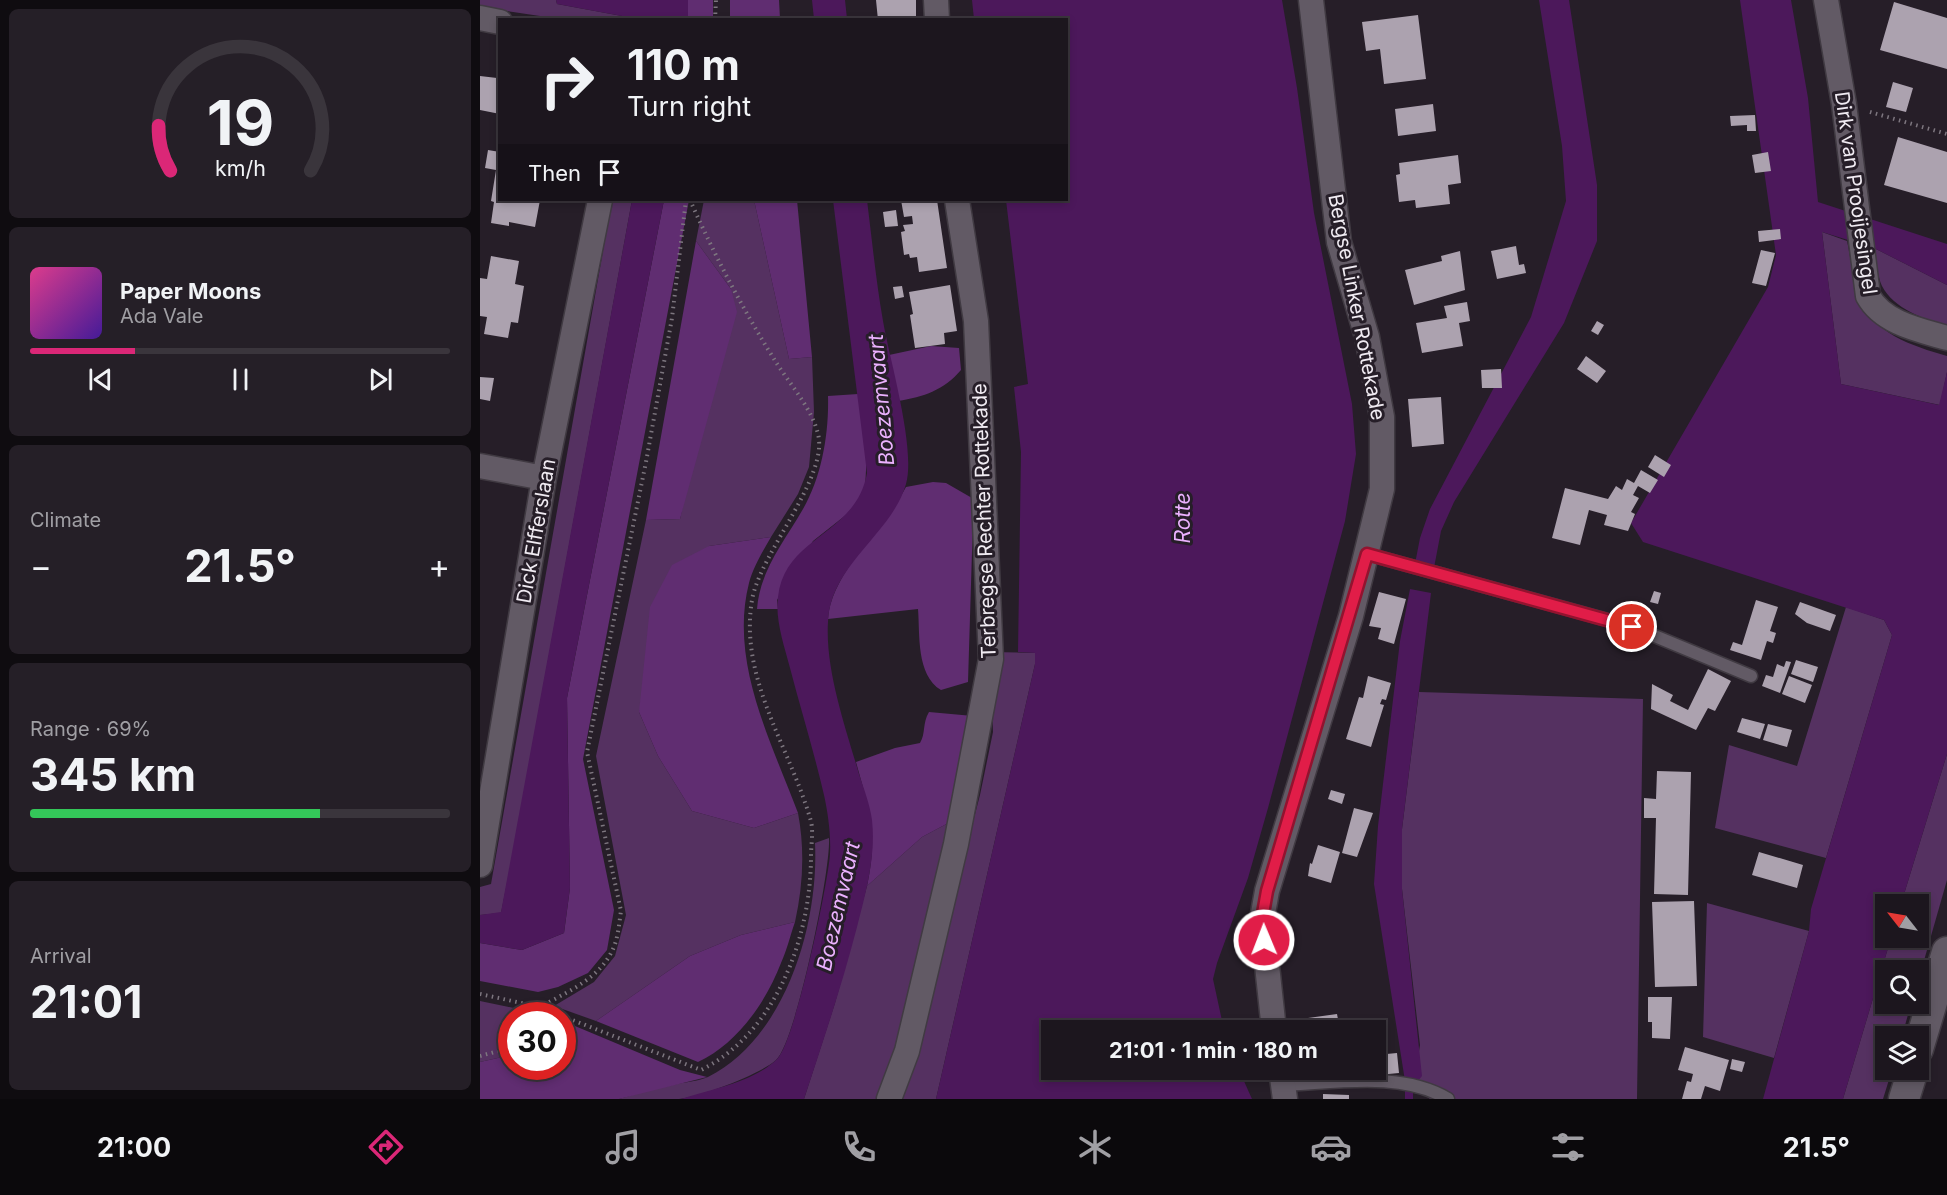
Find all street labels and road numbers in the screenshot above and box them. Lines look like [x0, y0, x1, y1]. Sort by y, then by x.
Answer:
street label: Dirk van Prooijesingel [1830, 90, 1882, 296]
street label: Bergse Linker Rottekade [1323, 192, 1391, 422]
street label: Terbregse Rechter Rottekade [967, 383, 1001, 659]
street label: Dick Elfferslaan [511, 457, 561, 605]

